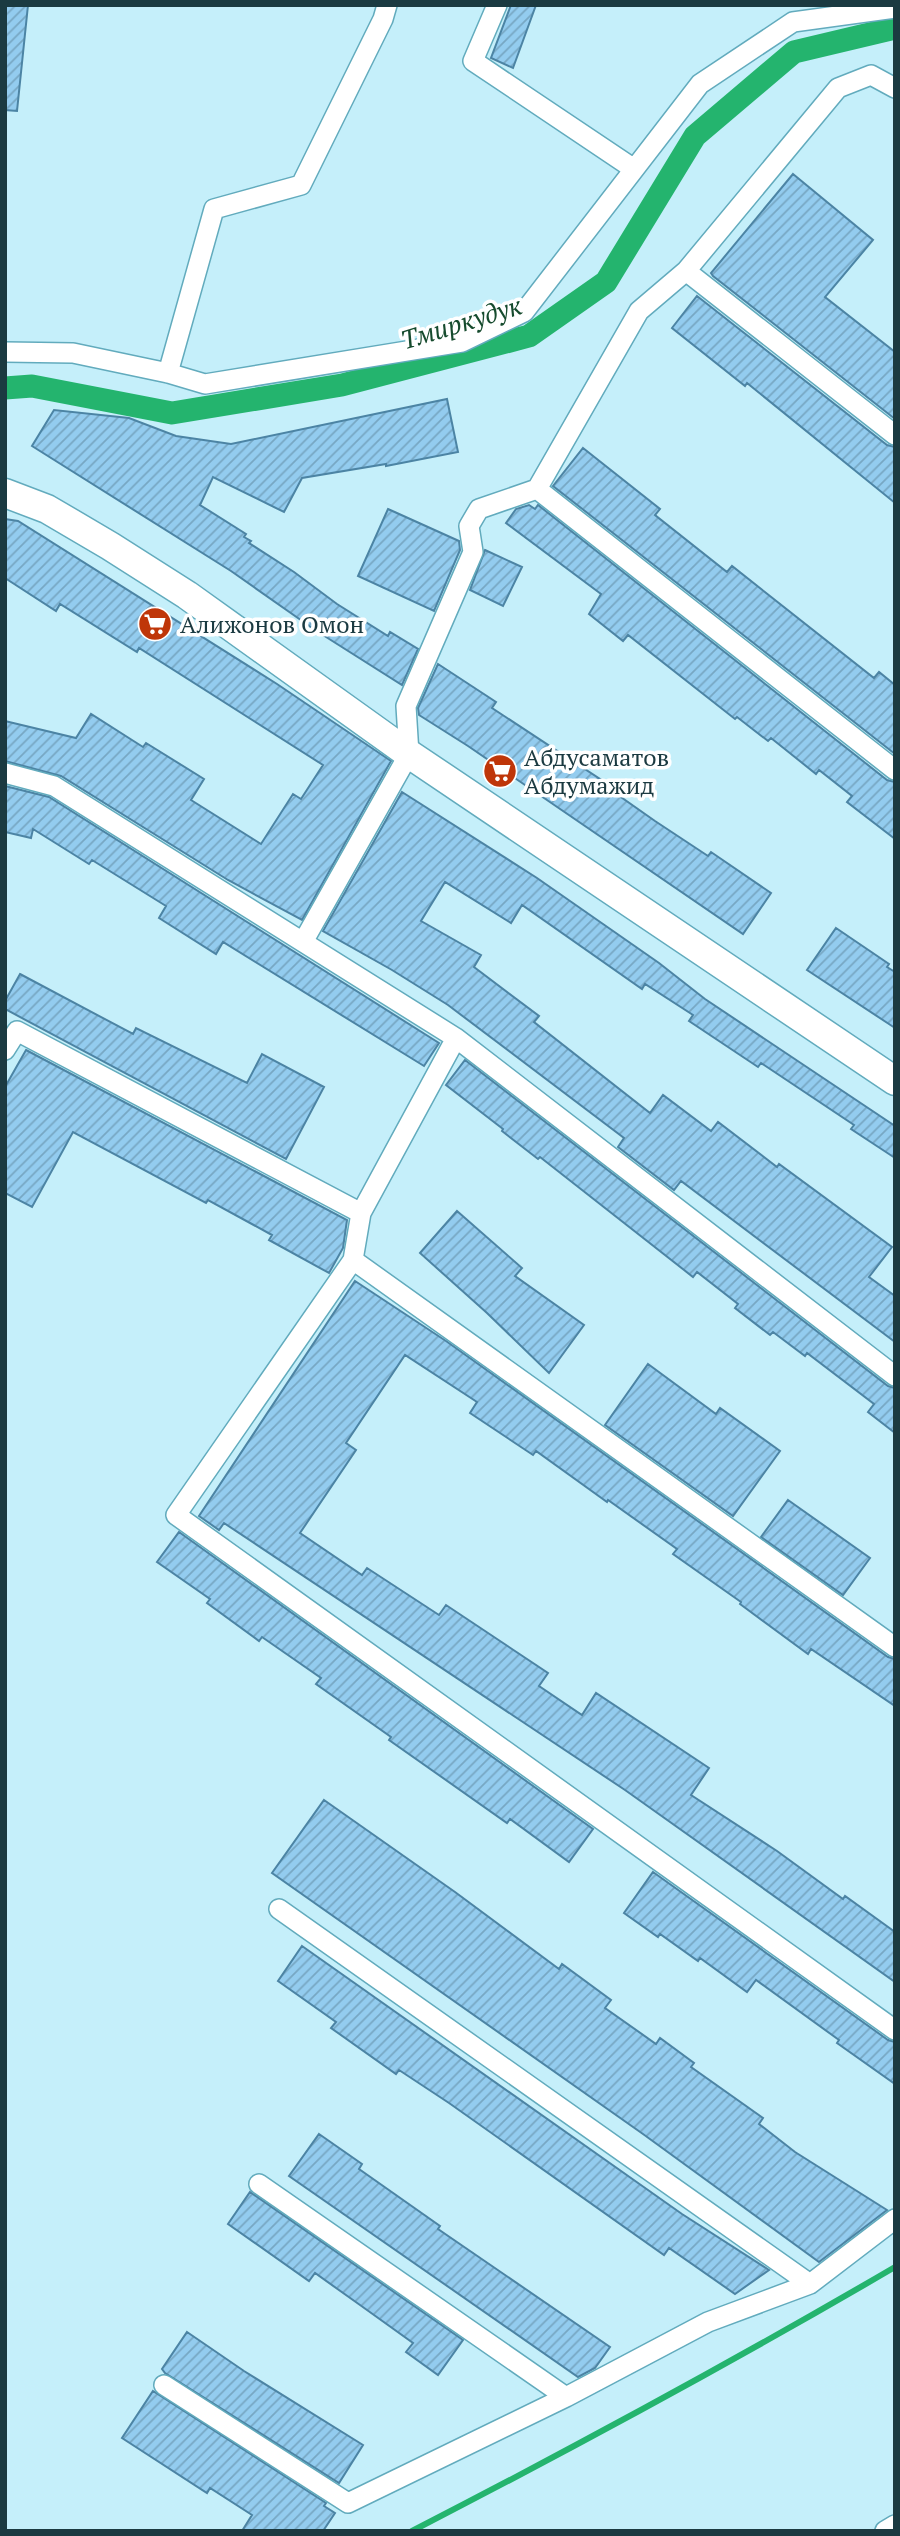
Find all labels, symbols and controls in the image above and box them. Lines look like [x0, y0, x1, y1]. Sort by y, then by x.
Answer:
water label: Тмиркудук [396, 287, 526, 357]
supermarket icon: Алижонов Омон [136, 605, 174, 643]
place label: Алижонов Омон [180, 608, 364, 640]
place label: Абдусаматов Абдумажид [524, 741, 669, 801]
supermarket icon: Абдусаматов Абдумажид [481, 752, 519, 790]

